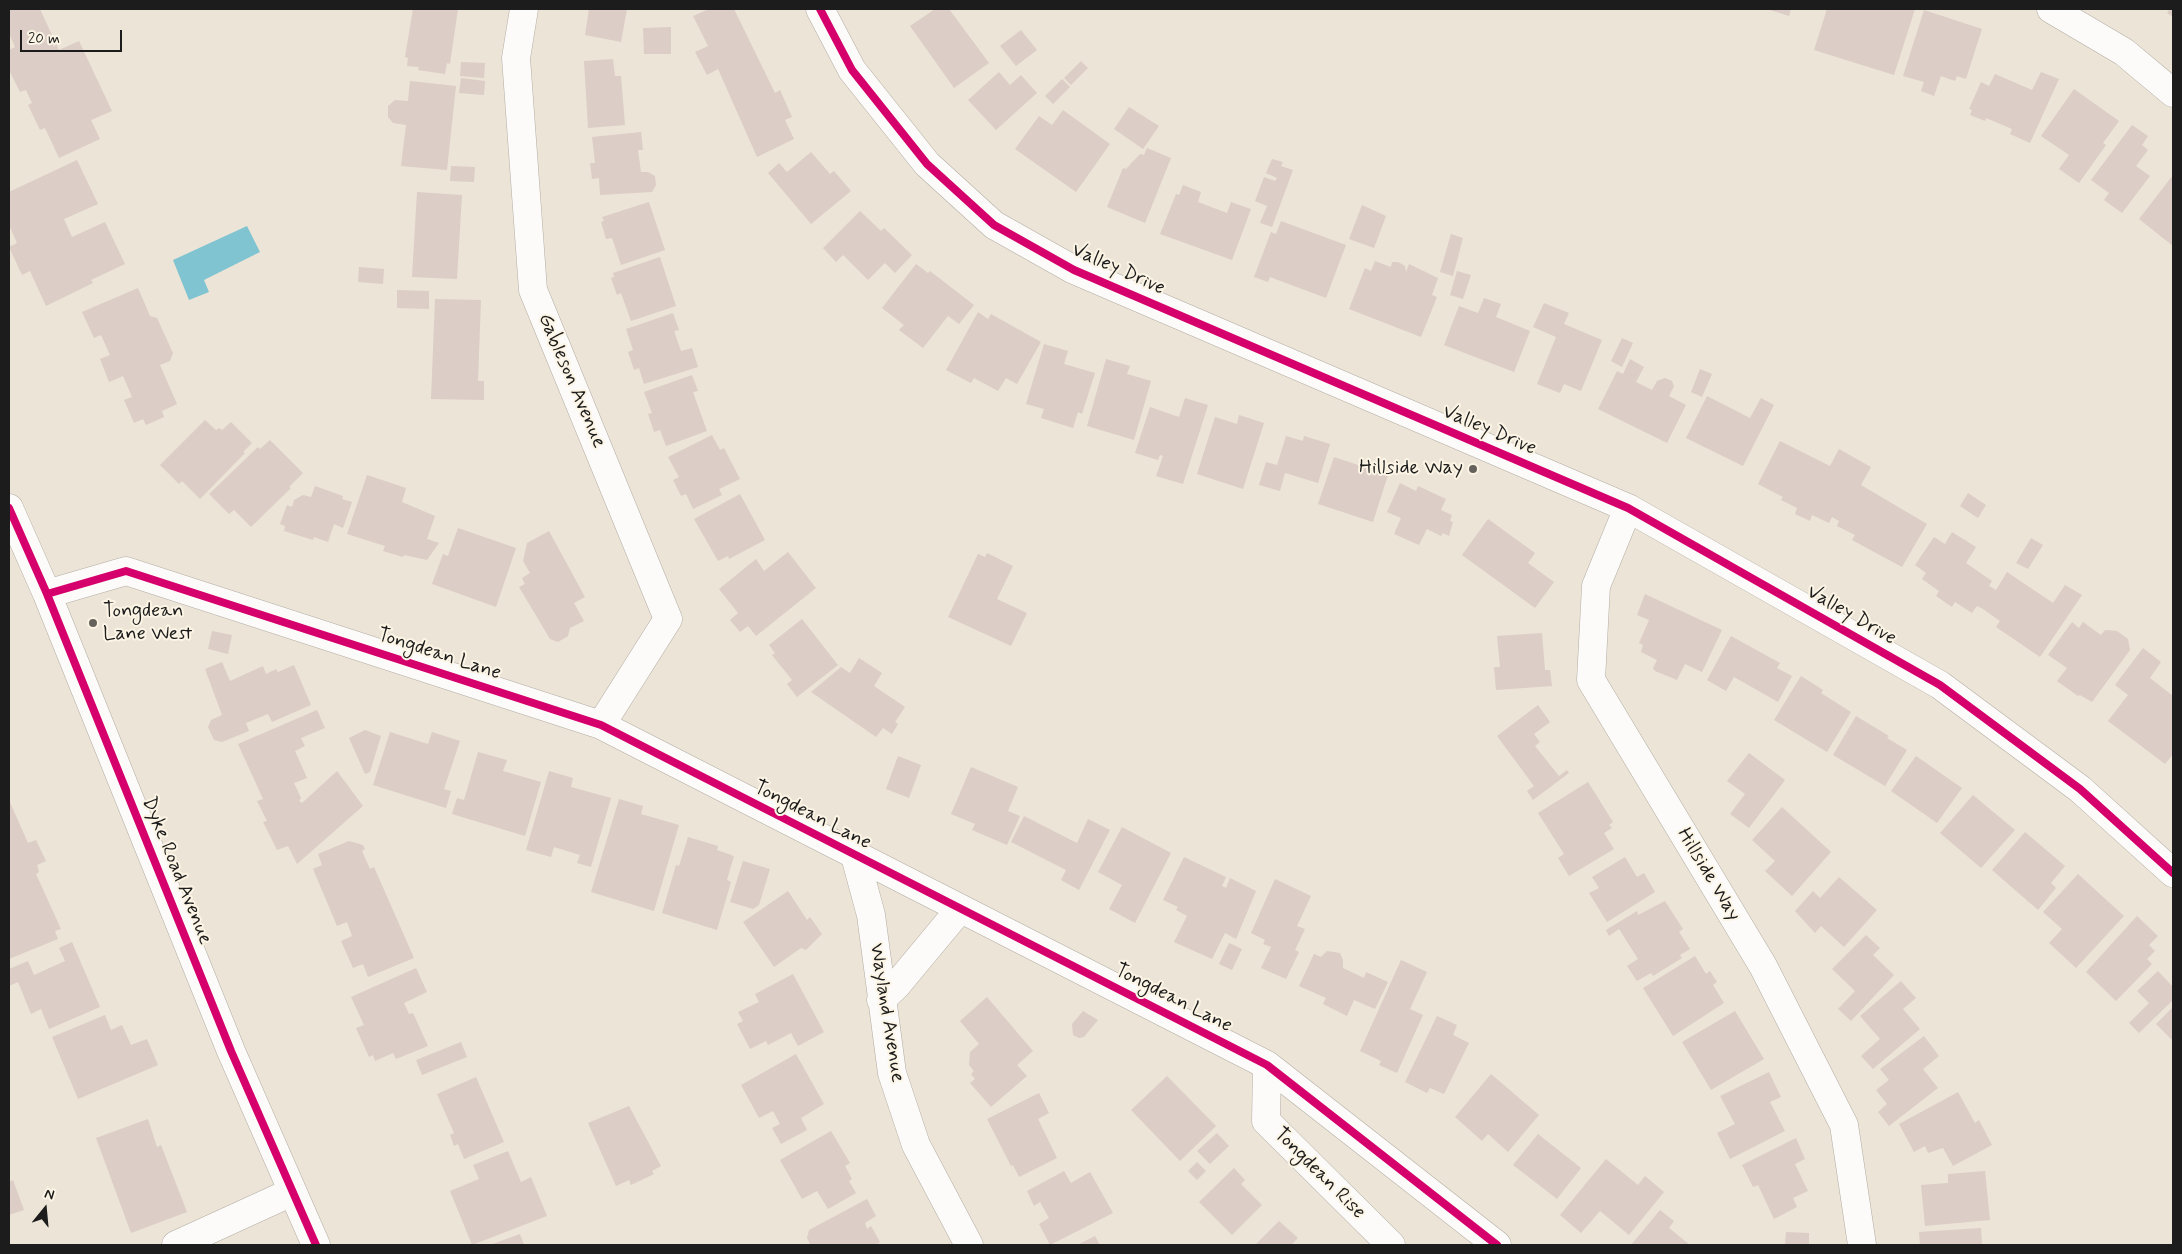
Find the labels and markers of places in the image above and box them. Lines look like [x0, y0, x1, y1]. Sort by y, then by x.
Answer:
place label: Hillside Way [1359, 457, 1463, 481]
marker: Hillside Way [1467, 463, 1479, 475]
place label: Tongdean Lane West [103, 600, 192, 647]
marker: Tongdean Lane West [87, 617, 99, 629]

